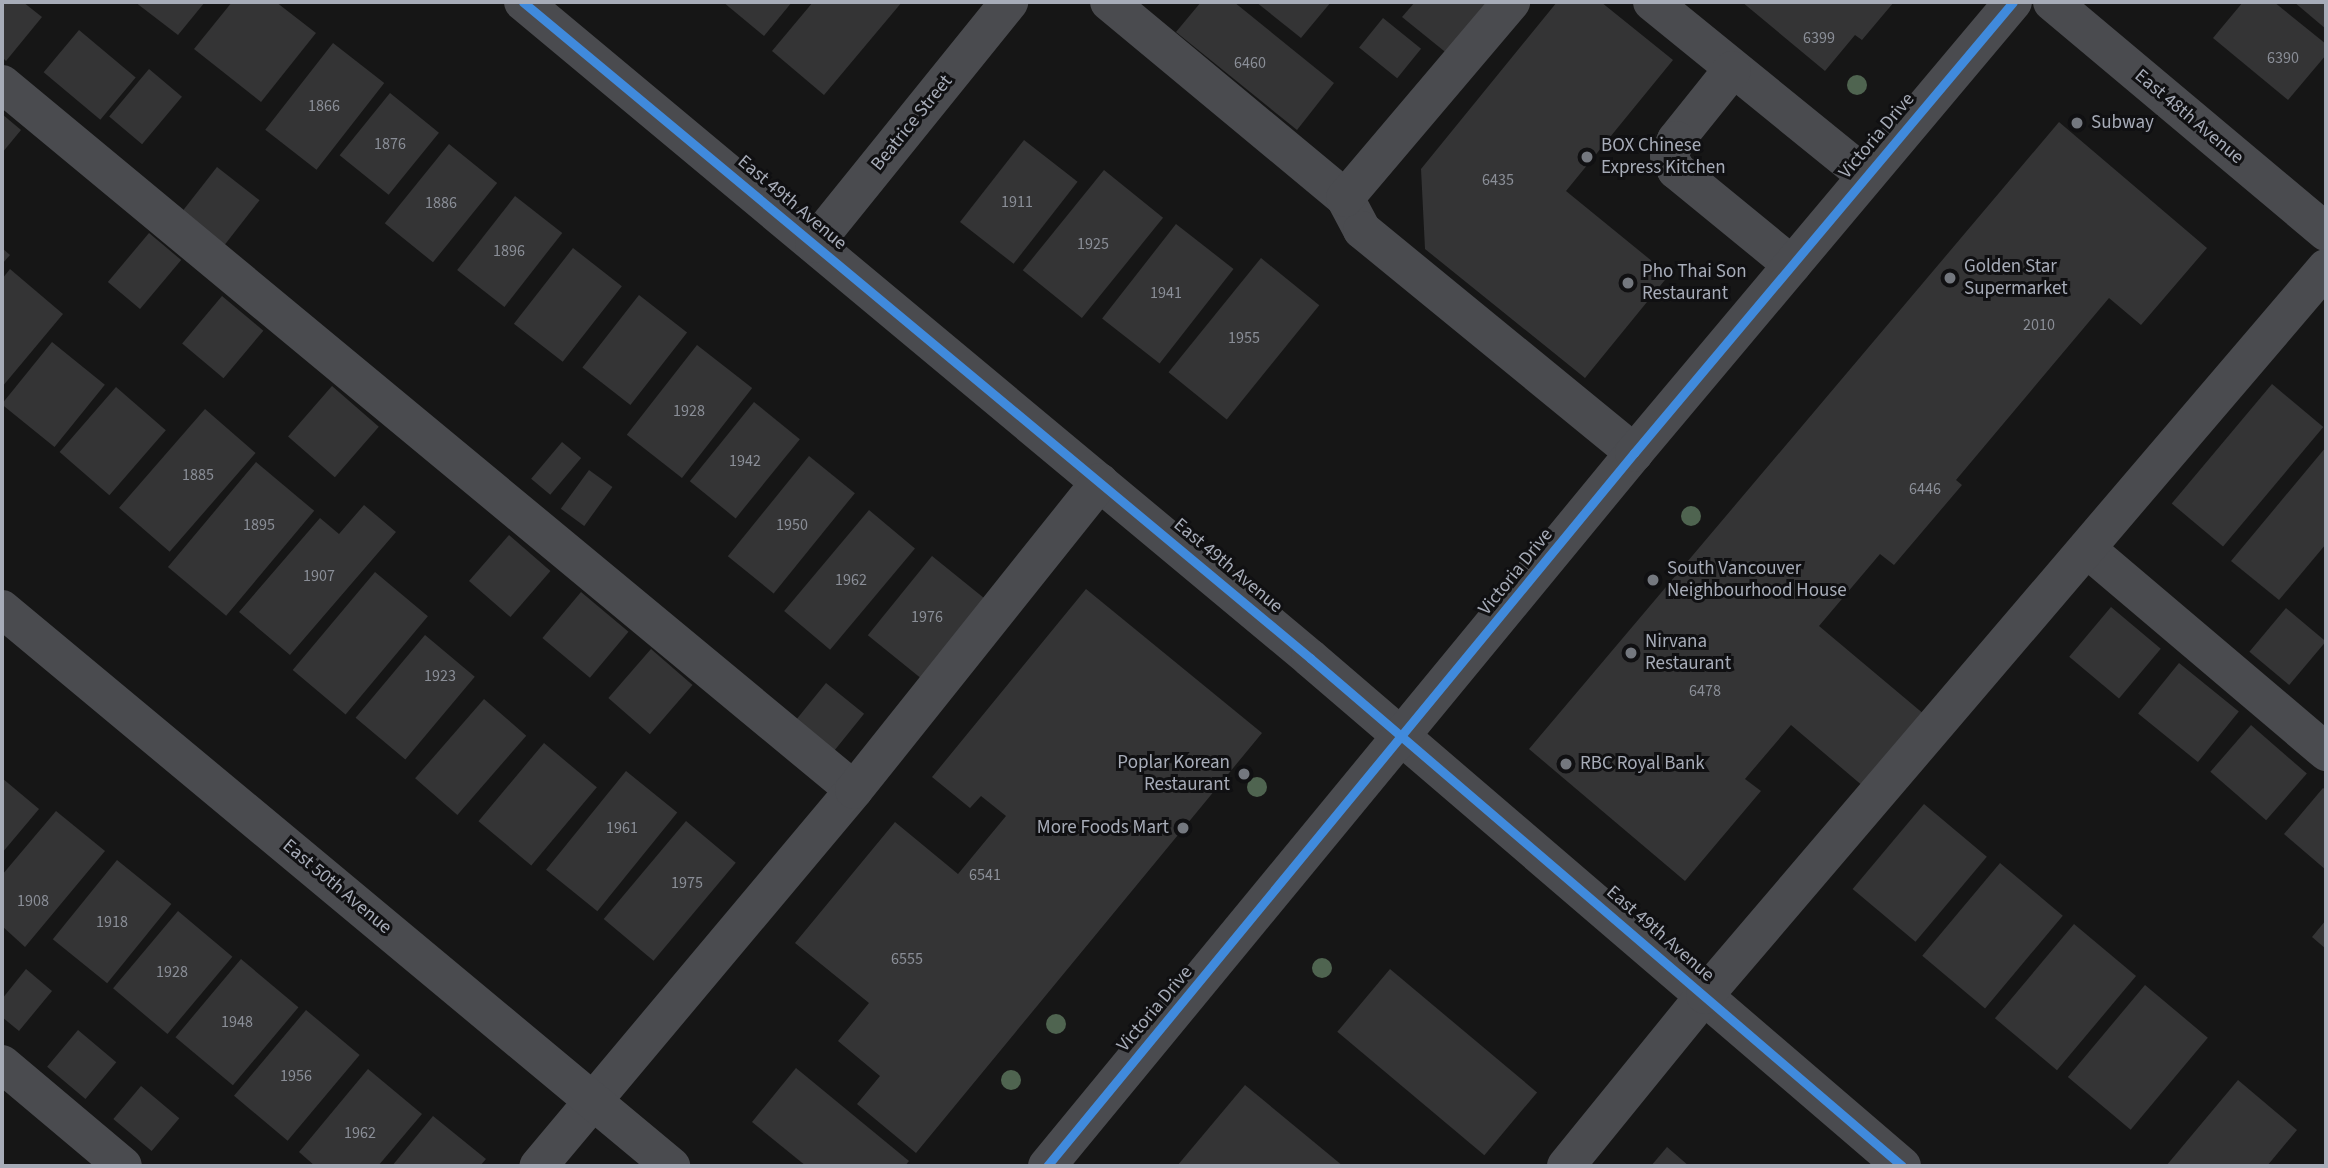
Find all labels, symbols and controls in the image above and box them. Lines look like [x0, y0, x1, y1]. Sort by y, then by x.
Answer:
house number: 6399 [1803, 28, 1835, 48]
house number: 6390 [2267, 48, 2299, 68]
house number: 6460 [1234, 53, 1266, 73]
street label: East 48th Avenue [2130, 65, 2248, 169]
street label: Beatrice Street [867, 71, 957, 175]
street label: Victoria Drive [1834, 88, 1920, 184]
house number: 1866 [308, 96, 340, 116]
place label: Subway [2091, 112, 2154, 134]
marker: Subway [2069, 115, 2085, 131]
house number: 1876 [374, 134, 406, 154]
place label: BOX Chinese Express Kitchen [1601, 135, 1726, 179]
marker: BOX Chinese Express Kitchen [1579, 149, 1595, 165]
street label: East 49th Avenue [733, 151, 851, 255]
house number: 6435 [1482, 170, 1514, 190]
house number: 1911 [1001, 192, 1033, 212]
house number: 1886 [425, 193, 457, 213]
house number: 1925 [1077, 234, 1109, 254]
house number: 1896 [493, 241, 525, 261]
place label: Golden Star Supermarket [1964, 256, 2068, 300]
place label: Pho Thai Son Restaurant [1642, 261, 1747, 305]
marker: Golden Star Supermarket [1942, 270, 1958, 286]
marker: Pho Thai Son Restaurant [1620, 275, 1636, 291]
house number: 1941 [1150, 283, 1182, 303]
house number: 2010 [2023, 315, 2055, 335]
house number: 1955 [1228, 328, 1260, 348]
house number: 1928 [673, 401, 705, 421]
house number: 1942 [729, 451, 761, 471]
house number: 1885 [182, 465, 214, 485]
house number: 6446 [1909, 479, 1941, 499]
street label: East 49th Avenue [1169, 514, 1287, 618]
house number: 1895 [243, 515, 275, 535]
house number: 1950 [776, 515, 808, 535]
street label: Victoria Drive [1474, 524, 1558, 620]
place label: South Vancouver Neighbourhood House [1667, 558, 1847, 602]
house number: 1907 [303, 566, 335, 586]
house number: 1962 [835, 570, 867, 590]
marker: South Vancouver Neighbourhood House [1645, 572, 1661, 588]
house number: 1976 [911, 607, 943, 627]
place label: Nirvana Restaurant [1645, 631, 1731, 675]
marker: Nirvana Restaurant [1623, 645, 1639, 661]
house number: 1923 [424, 666, 456, 686]
house number: 6478 [1689, 681, 1721, 701]
place label: Poplar Korean Restaurant [1117, 752, 1230, 796]
place label: RBC Royal Bank [1580, 753, 1705, 775]
marker: RBC Royal Bank [1558, 756, 1574, 772]
marker: Poplar Korean Restaurant [1236, 766, 1252, 782]
place label: More Foods Mart [1037, 817, 1169, 839]
house number: 1961 [606, 818, 638, 838]
marker: More Foods Mart [1175, 820, 1191, 836]
street label: East 50th Avenue [278, 835, 396, 939]
house number: 6541 [969, 865, 1001, 885]
house number: 1975 [671, 873, 703, 893]
street label: East 49th Avenue [1601, 881, 1719, 987]
house number: 1908 [17, 891, 49, 911]
house number: 1918 [96, 912, 128, 932]
house number: 6555 [891, 949, 923, 969]
street label: Victoria Drive [1112, 961, 1198, 1057]
house number: 1928 [156, 962, 188, 982]
house number: 1948 [221, 1012, 253, 1032]
house number: 1956 [280, 1066, 312, 1086]
house number: 1962 [344, 1123, 376, 1143]

